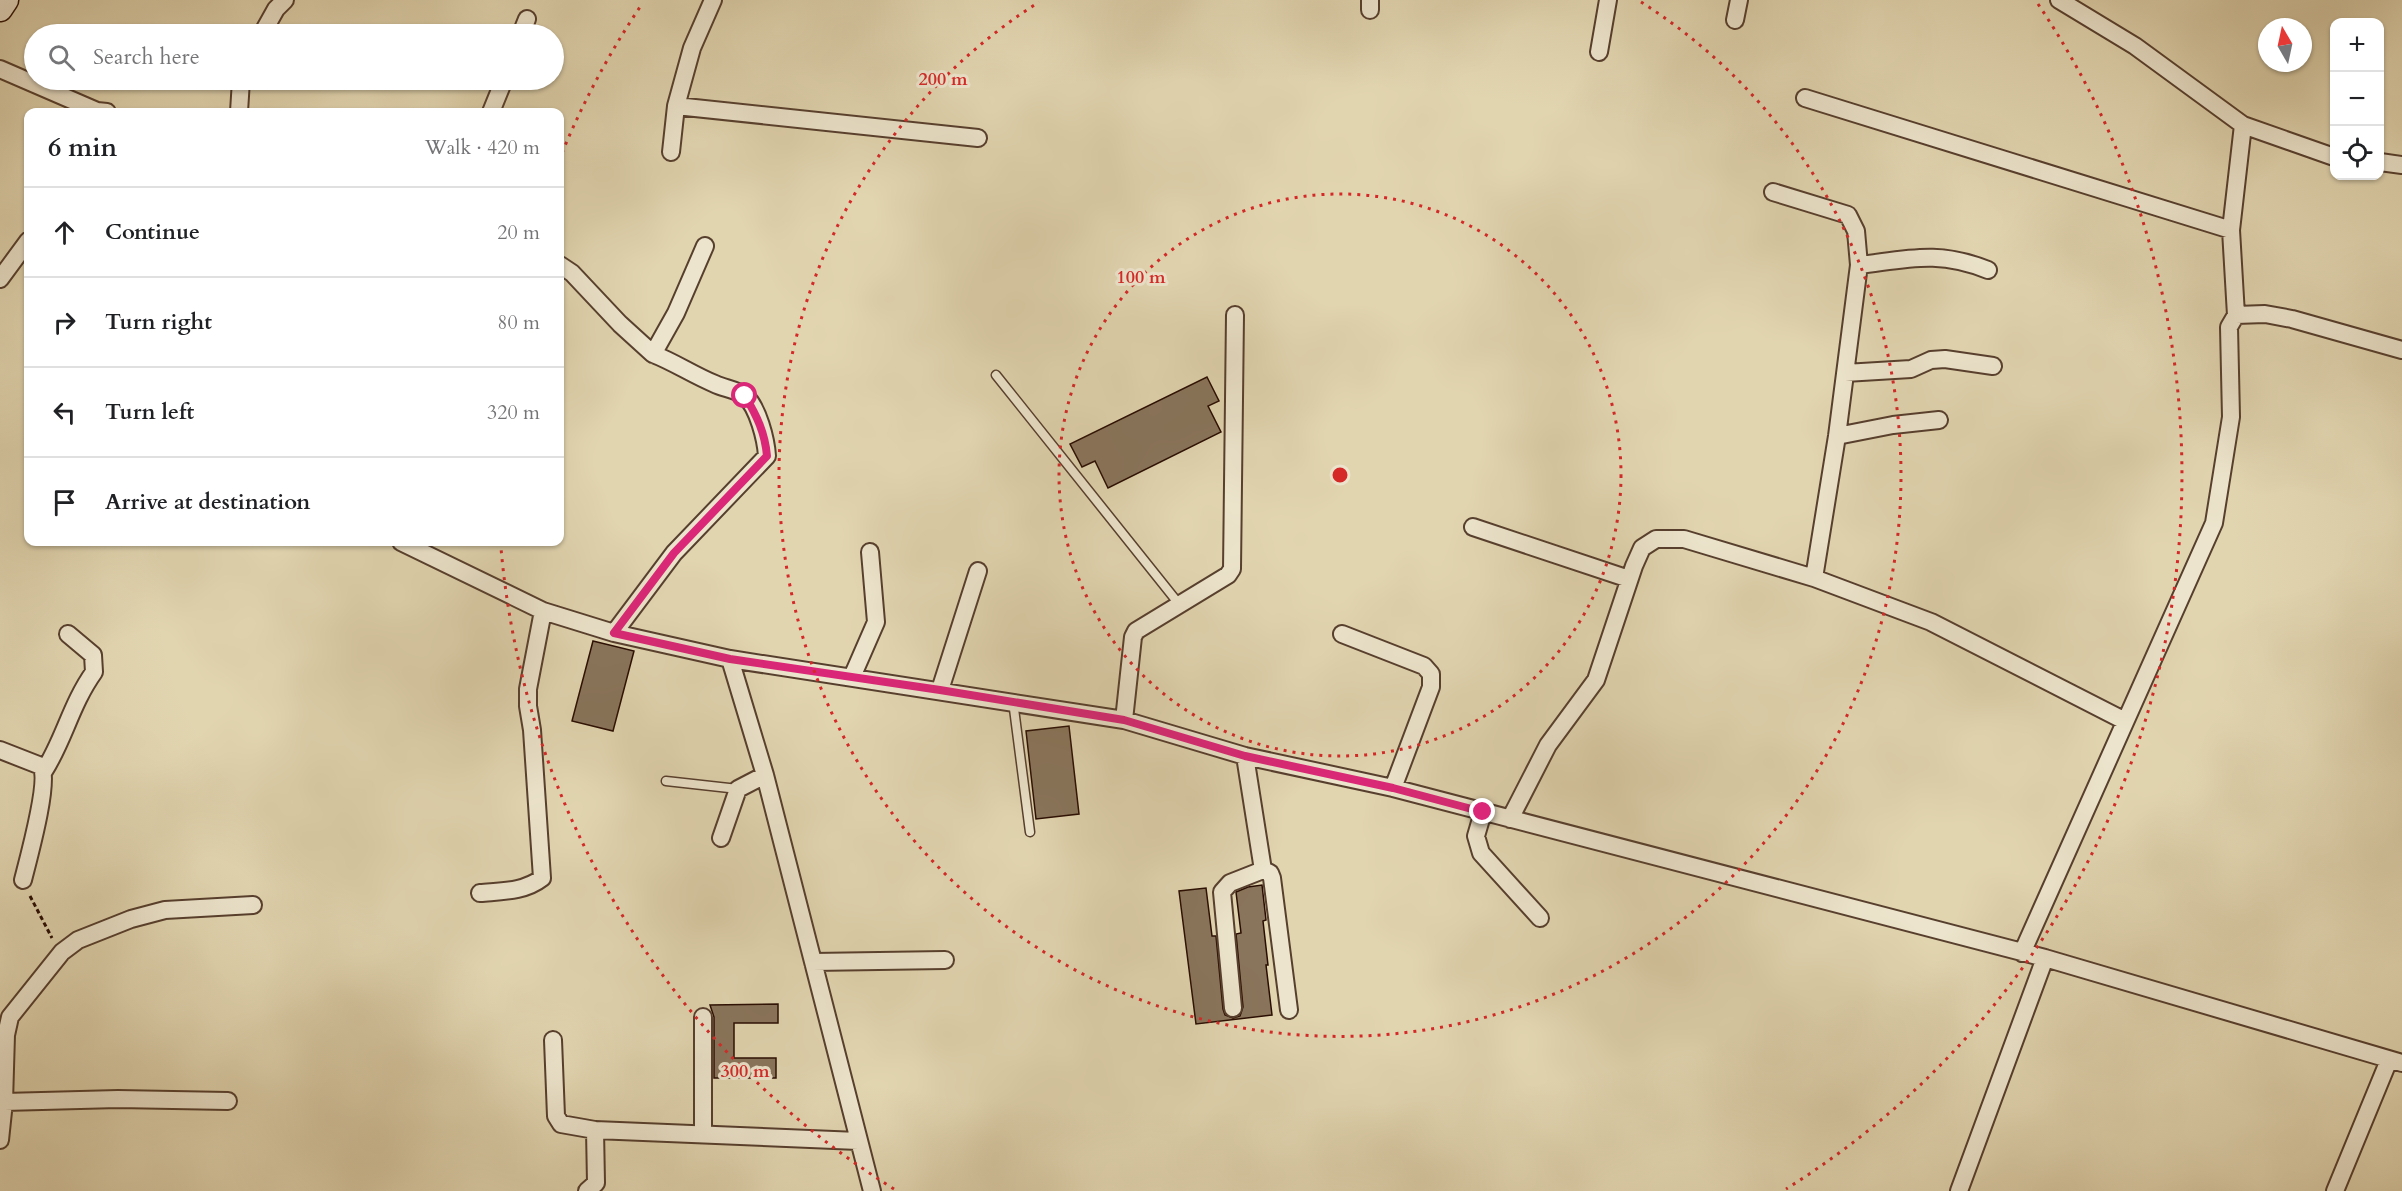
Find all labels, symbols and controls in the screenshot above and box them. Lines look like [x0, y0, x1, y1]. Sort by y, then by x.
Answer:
north arrow [2258, 18, 2312, 72]
map controls [2330, 18, 2384, 180]
button: + [2330, 18, 2384, 72]
search box [24, 24, 564, 90]
icon: search [45, 41, 78, 74]
text: Search here [93, 42, 200, 72]
text: 200 m [918, 67, 968, 92]
button: − [2330, 72, 2384, 126]
button: locate [2330, 126, 2384, 180]
text: 6 min [48, 130, 117, 165]
text: Walk · 420 m [425, 134, 540, 161]
icon: ahead [48, 216, 81, 249]
text: Continue [105, 217, 200, 247]
text: 20 m [497, 219, 540, 246]
text: 100 m [1116, 265, 1166, 290]
icon: right [48, 306, 81, 339]
text: Turn right [105, 307, 212, 337]
text: 80 m [497, 309, 540, 336]
route start [731, 382, 757, 408]
icon: left [48, 396, 81, 429]
text: Turn left [105, 397, 194, 427]
text: 320 m [487, 399, 540, 426]
centre of rings [1330, 465, 1350, 485]
icon: arrive [48, 486, 81, 519]
text: Arrive at destination [105, 487, 310, 517]
route end [1469, 798, 1495, 824]
text: 300 m [720, 1059, 770, 1084]

